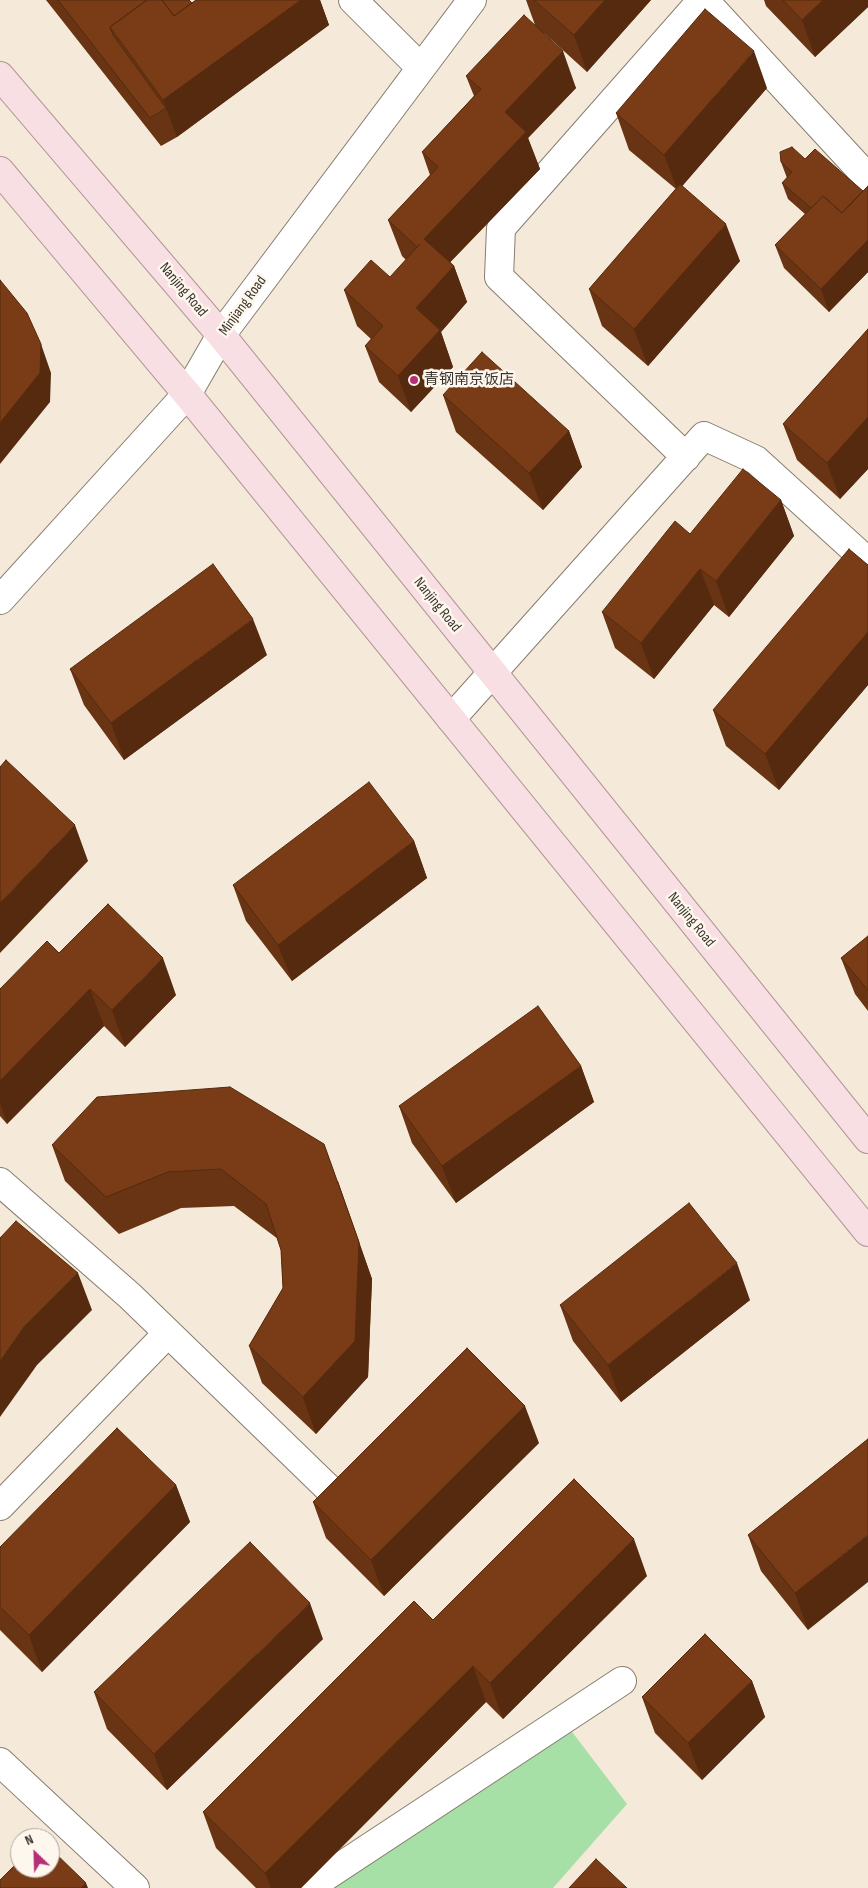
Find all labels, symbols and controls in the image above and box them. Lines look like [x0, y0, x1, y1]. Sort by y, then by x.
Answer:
street label: Nanjing Road [155, 259, 211, 321]
street label: Minjiang Road [215, 273, 271, 339]
place label: 青钢南京饭店 [424, 371, 514, 389]
marker: 青钢南京饭店 [408, 374, 420, 386]
street label: Nanjing Road [410, 574, 464, 636]
street label: Nanjing Road [664, 889, 718, 951]
north arrow [10, 1828, 60, 1878]
text: N [22, 1830, 36, 1849]

